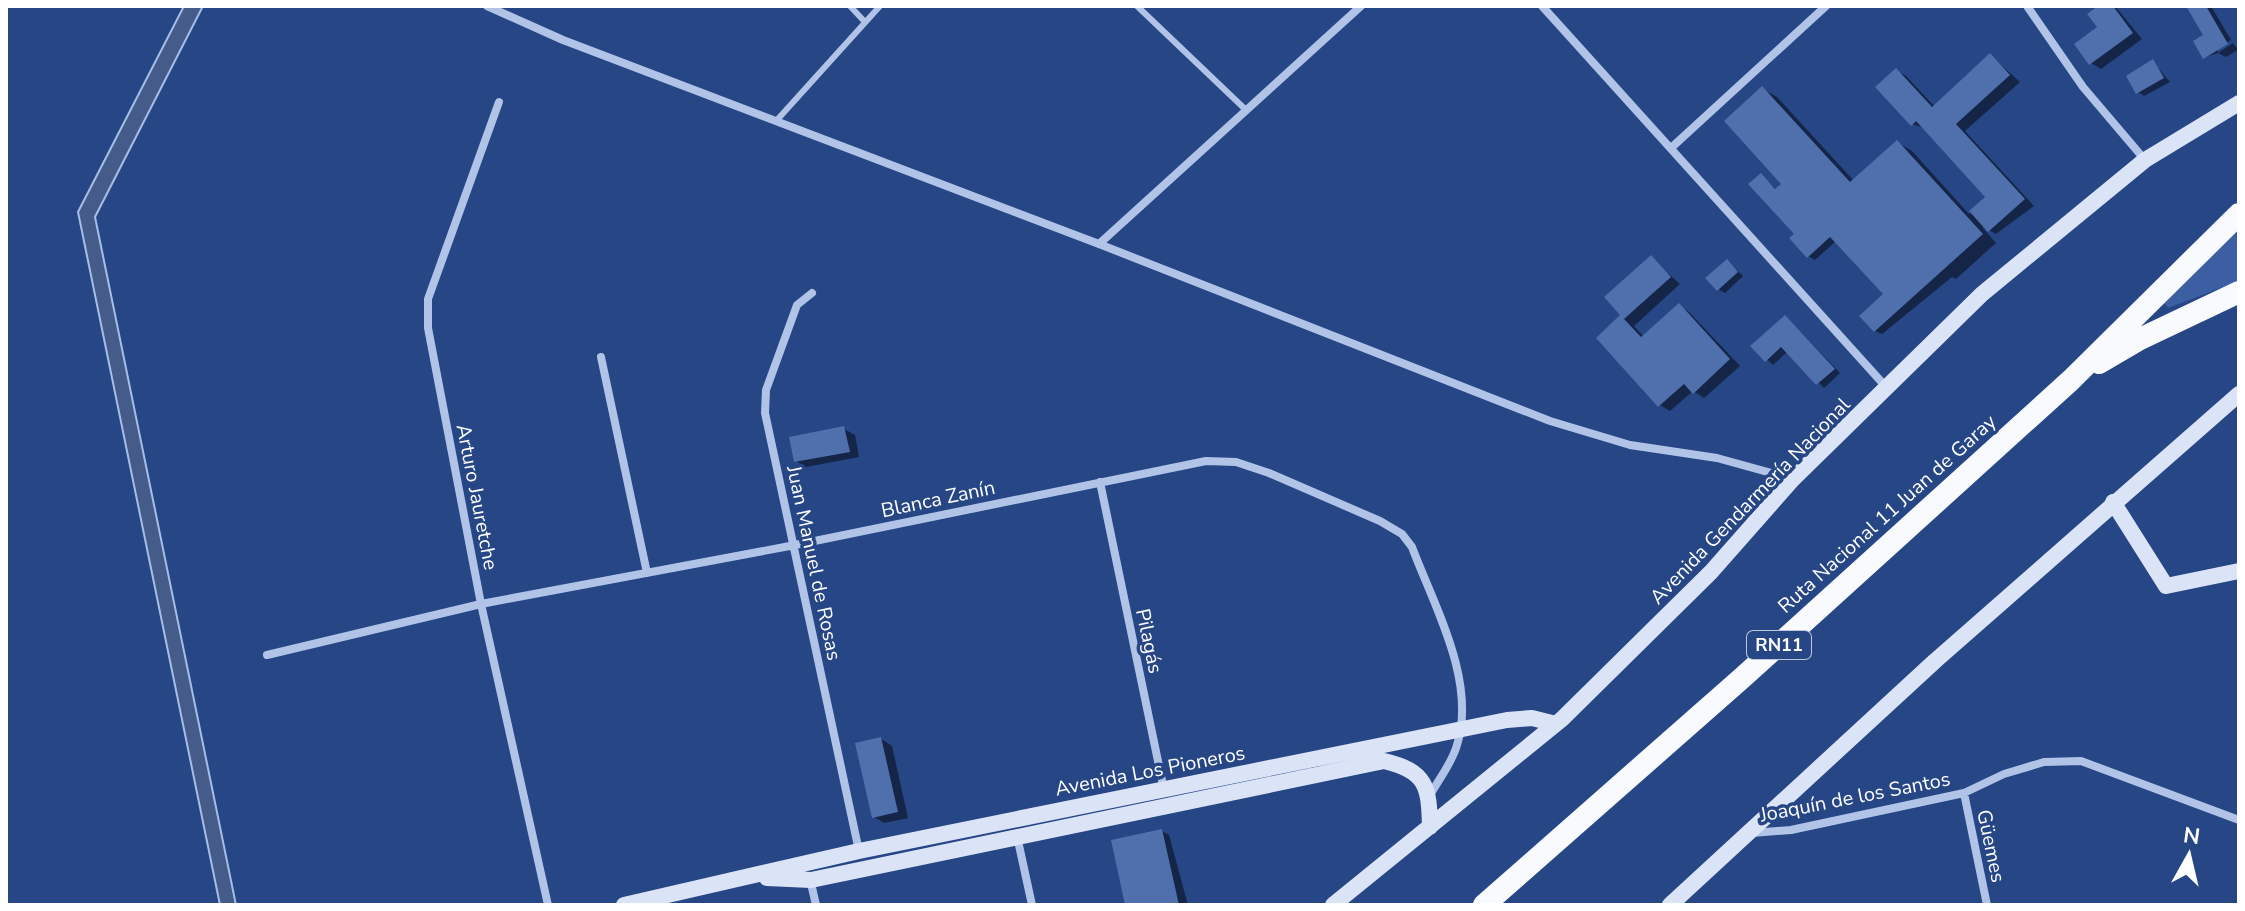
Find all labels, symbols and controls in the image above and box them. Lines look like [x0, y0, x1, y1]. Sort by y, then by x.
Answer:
street label: Avenida Gendarmería Nacional [1644, 392, 1856, 610]
street label: Ruta Nacional 11 Juan de Garay [1772, 408, 2003, 619]
street label: Arturo Jauretche [450, 422, 504, 572]
street label: Juan Manuel de Rosas [780, 462, 848, 663]
street label: Blanca Zanín [879, 474, 997, 524]
street label: Pilagás [1129, 606, 1169, 676]
road number: RN11 [1747, 631, 1811, 659]
street label: Avenida Los Pioneros [1053, 739, 1247, 803]
street label: Joaquín de los Santos [1757, 765, 1952, 829]
street label: Güemes [1970, 807, 2012, 885]
north arrow [2149, 815, 2229, 895]
text: N [2181, 820, 2202, 852]

